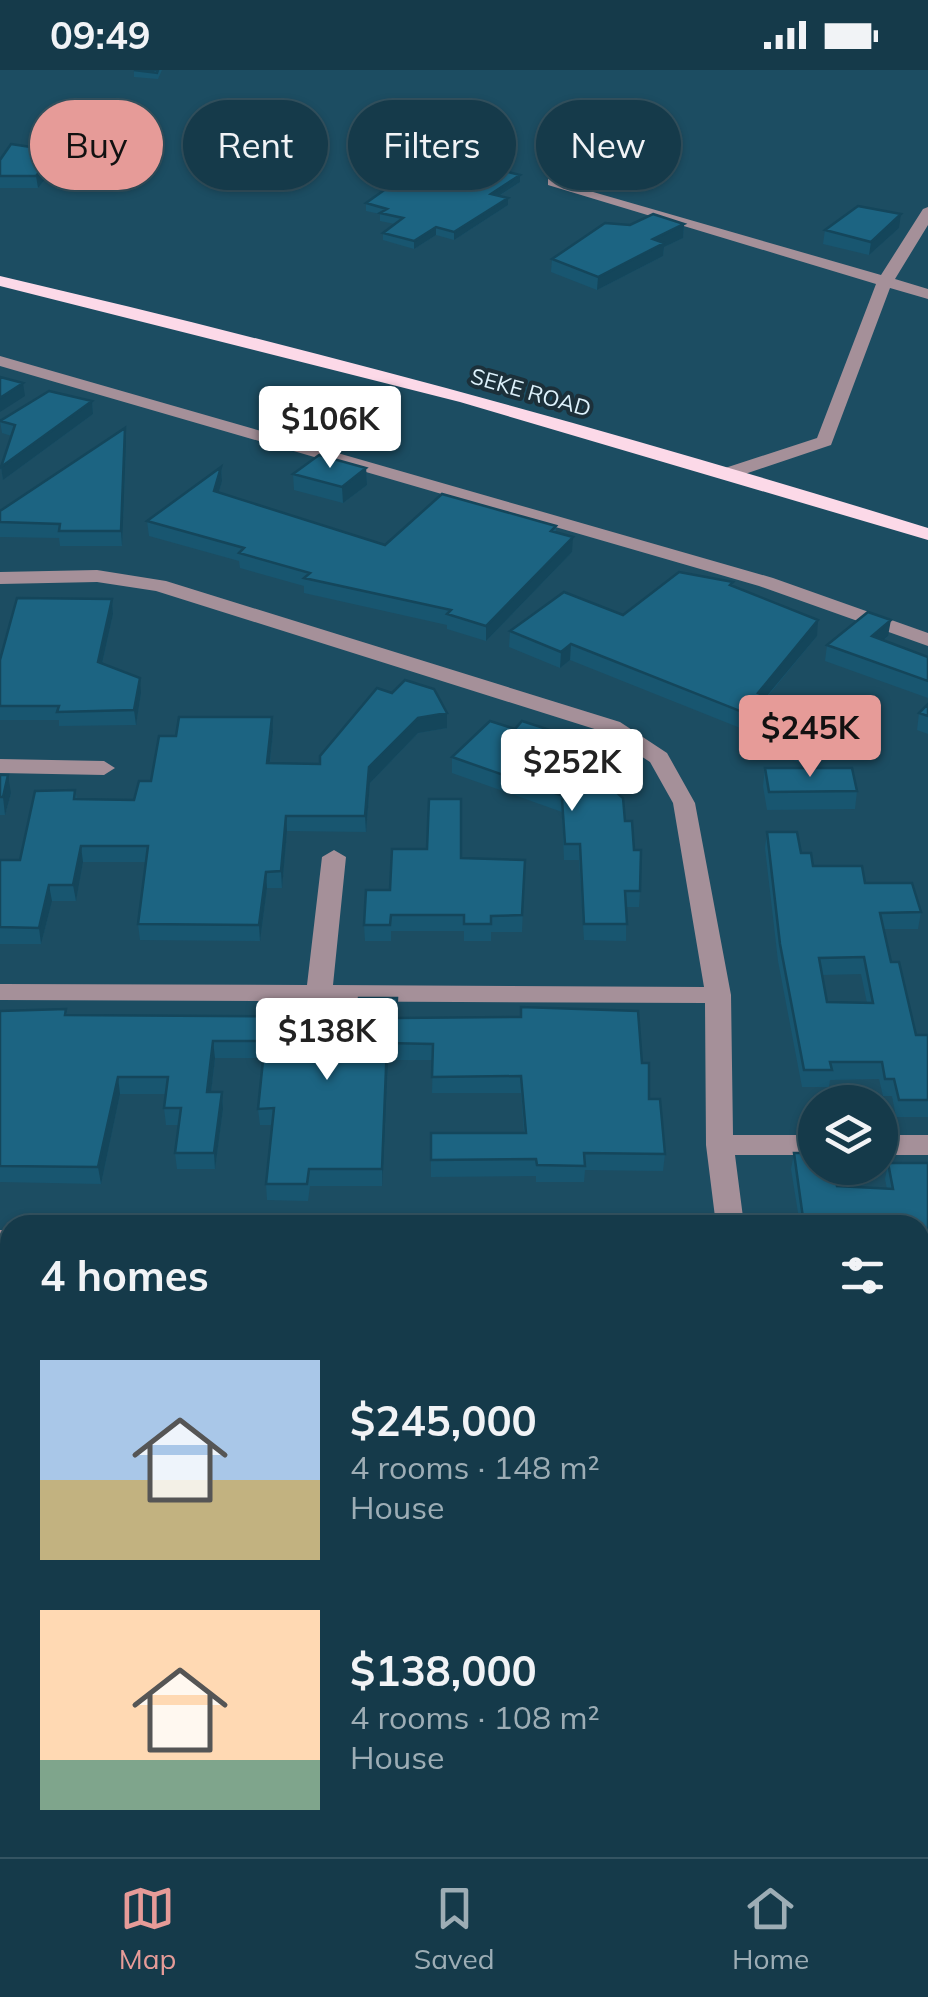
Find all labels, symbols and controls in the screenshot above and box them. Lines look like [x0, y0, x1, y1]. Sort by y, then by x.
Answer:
text: 09:49 [50, 11, 151, 59]
chip: Buy [30, 100, 163, 190]
chip: Rent [183, 100, 328, 190]
chip: Filters [348, 100, 516, 190]
chip: New [536, 100, 681, 190]
street label: SEKE ROAD [468, 361, 594, 423]
pin: $106K [260, 386, 400, 471]
text: $106K [281, 398, 379, 438]
pin: $245K [740, 695, 880, 780]
text: $245K [761, 707, 859, 747]
pin: $252K [502, 729, 642, 814]
text: $252K [523, 741, 621, 781]
pin: $138K [257, 998, 397, 1083]
text: $138K [278, 1010, 376, 1050]
map controls [798, 1085, 898, 1185]
button: layers [798, 1085, 898, 1185]
icon: filters [835, 1248, 890, 1303]
text: 4 homes [40, 1249, 209, 1302]
text: $245,000 [350, 1394, 537, 1447]
icon: home [120, 1400, 240, 1520]
text: 4 rooms · 148 m² [350, 1447, 600, 1487]
text: House [350, 1487, 445, 1527]
text: $138,000 [350, 1644, 537, 1697]
icon: home [120, 1650, 240, 1770]
text: 4 rooms · 108 m² [350, 1697, 600, 1737]
text: House [350, 1737, 445, 1777]
tab: Map [119, 1881, 176, 1976]
tab: Saved [414, 1881, 495, 1976]
tab: Home [732, 1881, 809, 1976]

